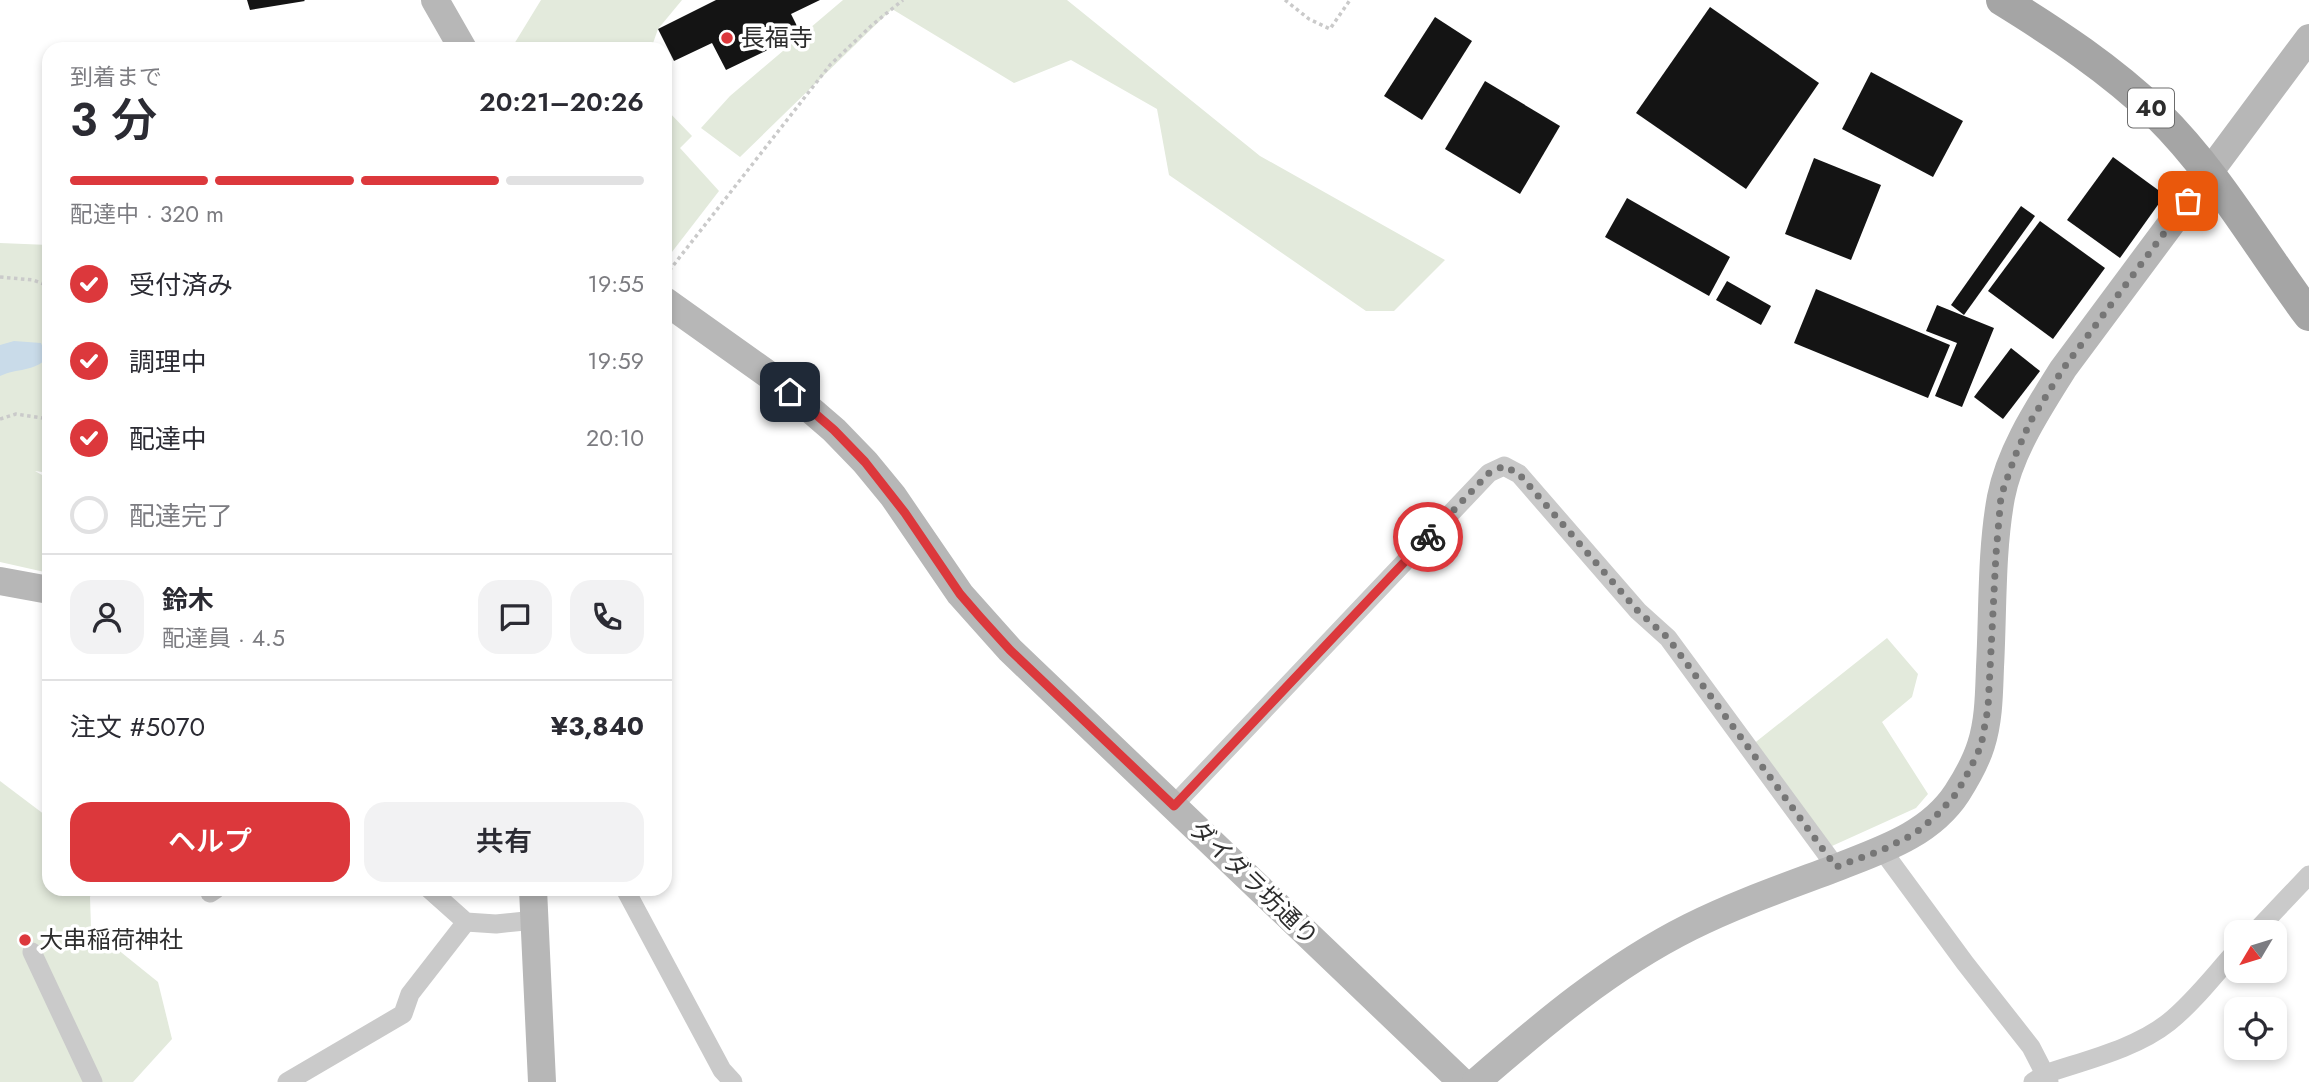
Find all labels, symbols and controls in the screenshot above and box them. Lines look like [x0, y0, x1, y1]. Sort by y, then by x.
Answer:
place label: 長福寺 [741, 20, 813, 55]
marker: 長福寺 [719, 30, 735, 46]
text: 到着まで [70, 60, 162, 94]
text: 20:21–20:26 [479, 83, 644, 121]
text: 3 分 [70, 87, 157, 153]
road number: 40 [2128, 88, 2174, 128]
pin [2158, 171, 2218, 231]
icon: bag [2169, 182, 2207, 220]
text: 配達中 · 320 m [70, 197, 224, 231]
icon: check [70, 265, 108, 303]
text: 受付済み [129, 266, 233, 304]
text: 19:55 [588, 267, 644, 301]
icon: check [70, 342, 108, 380]
text: 調理中 [129, 343, 207, 381]
text: 19:59 [587, 344, 644, 378]
pin [760, 362, 820, 422]
icon: home [771, 373, 809, 411]
icon: check [70, 419, 108, 457]
text: 配達中 [129, 420, 207, 458]
text: 20:10 [586, 421, 644, 455]
text: 配達完了 [129, 497, 233, 535]
courier [1393, 502, 1463, 572]
icon: bike [1409, 518, 1447, 556]
button: person [70, 580, 144, 654]
button: chat [478, 580, 552, 654]
button: phone [570, 580, 644, 654]
text: 鈴木 [162, 581, 214, 619]
text: 配達員 · 4.5 [162, 621, 285, 655]
text: ¥3,840 [551, 707, 644, 745]
text: 注文 #5070 [70, 708, 205, 746]
button: ヘルプ [70, 802, 350, 882]
button: 共有 [364, 802, 644, 882]
street label: ダイダラ坊通り [1182, 812, 1327, 953]
north arrow [2224, 920, 2287, 984]
map controls [2224, 920, 2287, 1060]
place label: 大串稲荷神社 [39, 922, 183, 957]
marker: 大串稲荷神社 [17, 932, 33, 948]
button: locate [2224, 997, 2287, 1060]

